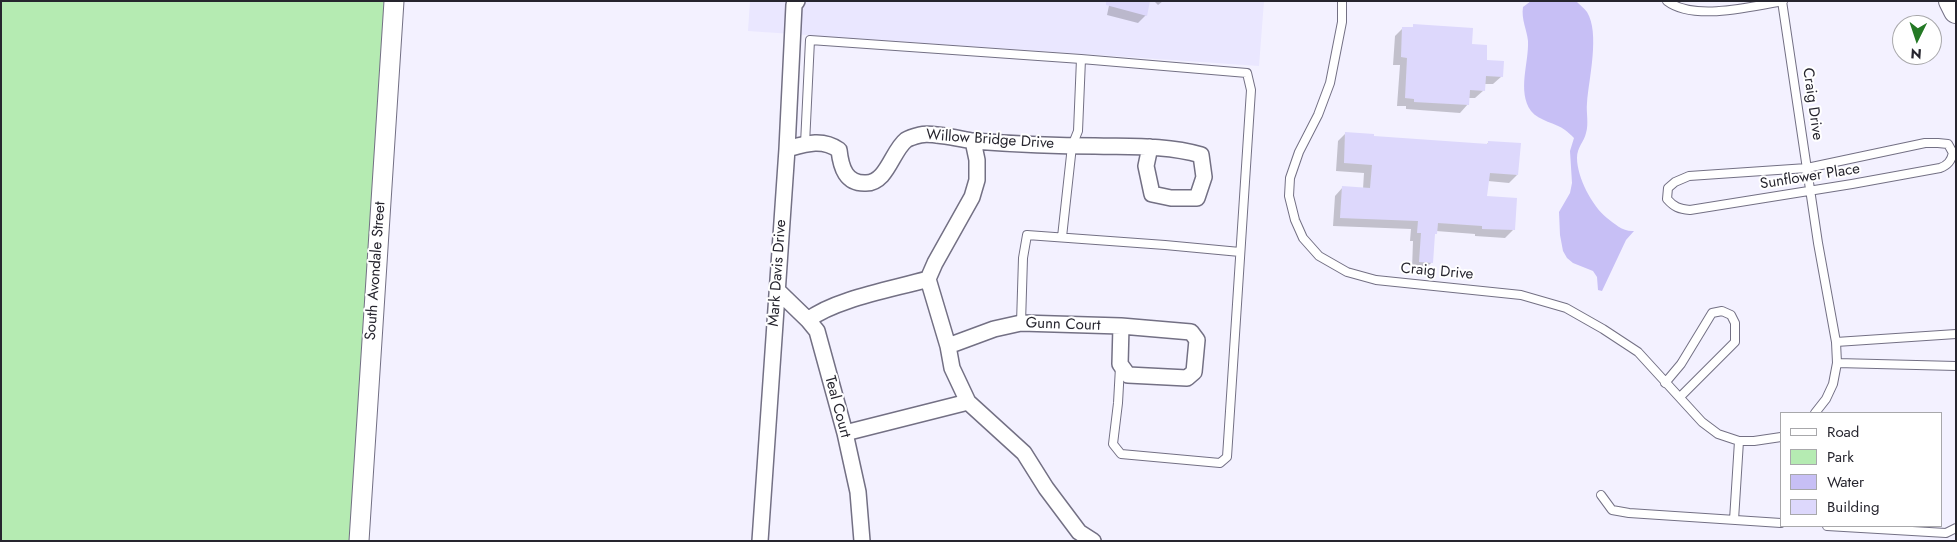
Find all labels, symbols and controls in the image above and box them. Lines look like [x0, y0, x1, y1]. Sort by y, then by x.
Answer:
north arrow [1892, 15, 1942, 65]
text: N [1910, 44, 1922, 64]
street label: Craig Drive [1798, 67, 1826, 141]
street label: Willow Bridge Drive [925, 127, 1055, 153]
street label: Sunflower Place [1759, 160, 1861, 194]
street label: South Avondale Street [362, 201, 390, 341]
street label: Mark Davis Drive [765, 219, 791, 327]
street label: Craig Drive [1400, 260, 1474, 284]
street label: Gunn Court [1025, 315, 1101, 335]
street label: Teal Court [820, 374, 854, 440]
legend [1780, 412, 1942, 527]
text: Road [1827, 421, 1859, 443]
text: Park [1827, 446, 1854, 468]
text: Water [1827, 471, 1864, 493]
text: Building [1827, 496, 1879, 518]

